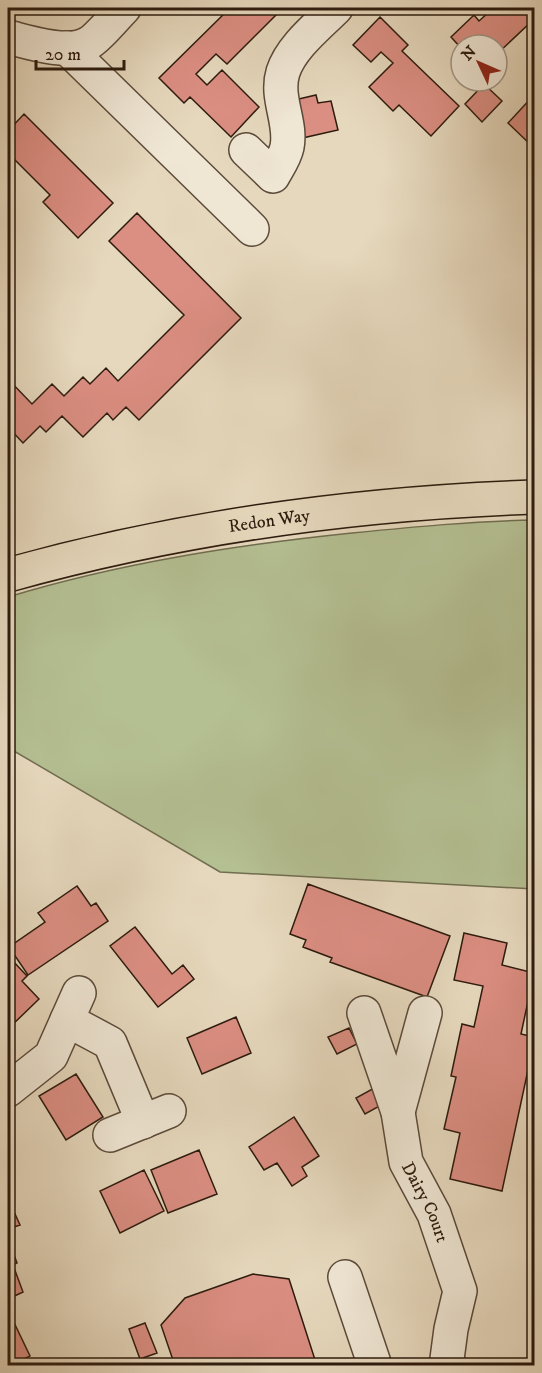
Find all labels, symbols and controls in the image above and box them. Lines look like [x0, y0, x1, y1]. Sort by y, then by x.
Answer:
scale bar [36, 33, 124, 71]
north arrow [449, 33, 509, 93]
text: N [457, 42, 481, 65]
text: 20 m [45, 44, 81, 66]
street label: Redon Way [227, 505, 312, 538]
street label: Dairy Court [396, 1158, 453, 1246]

